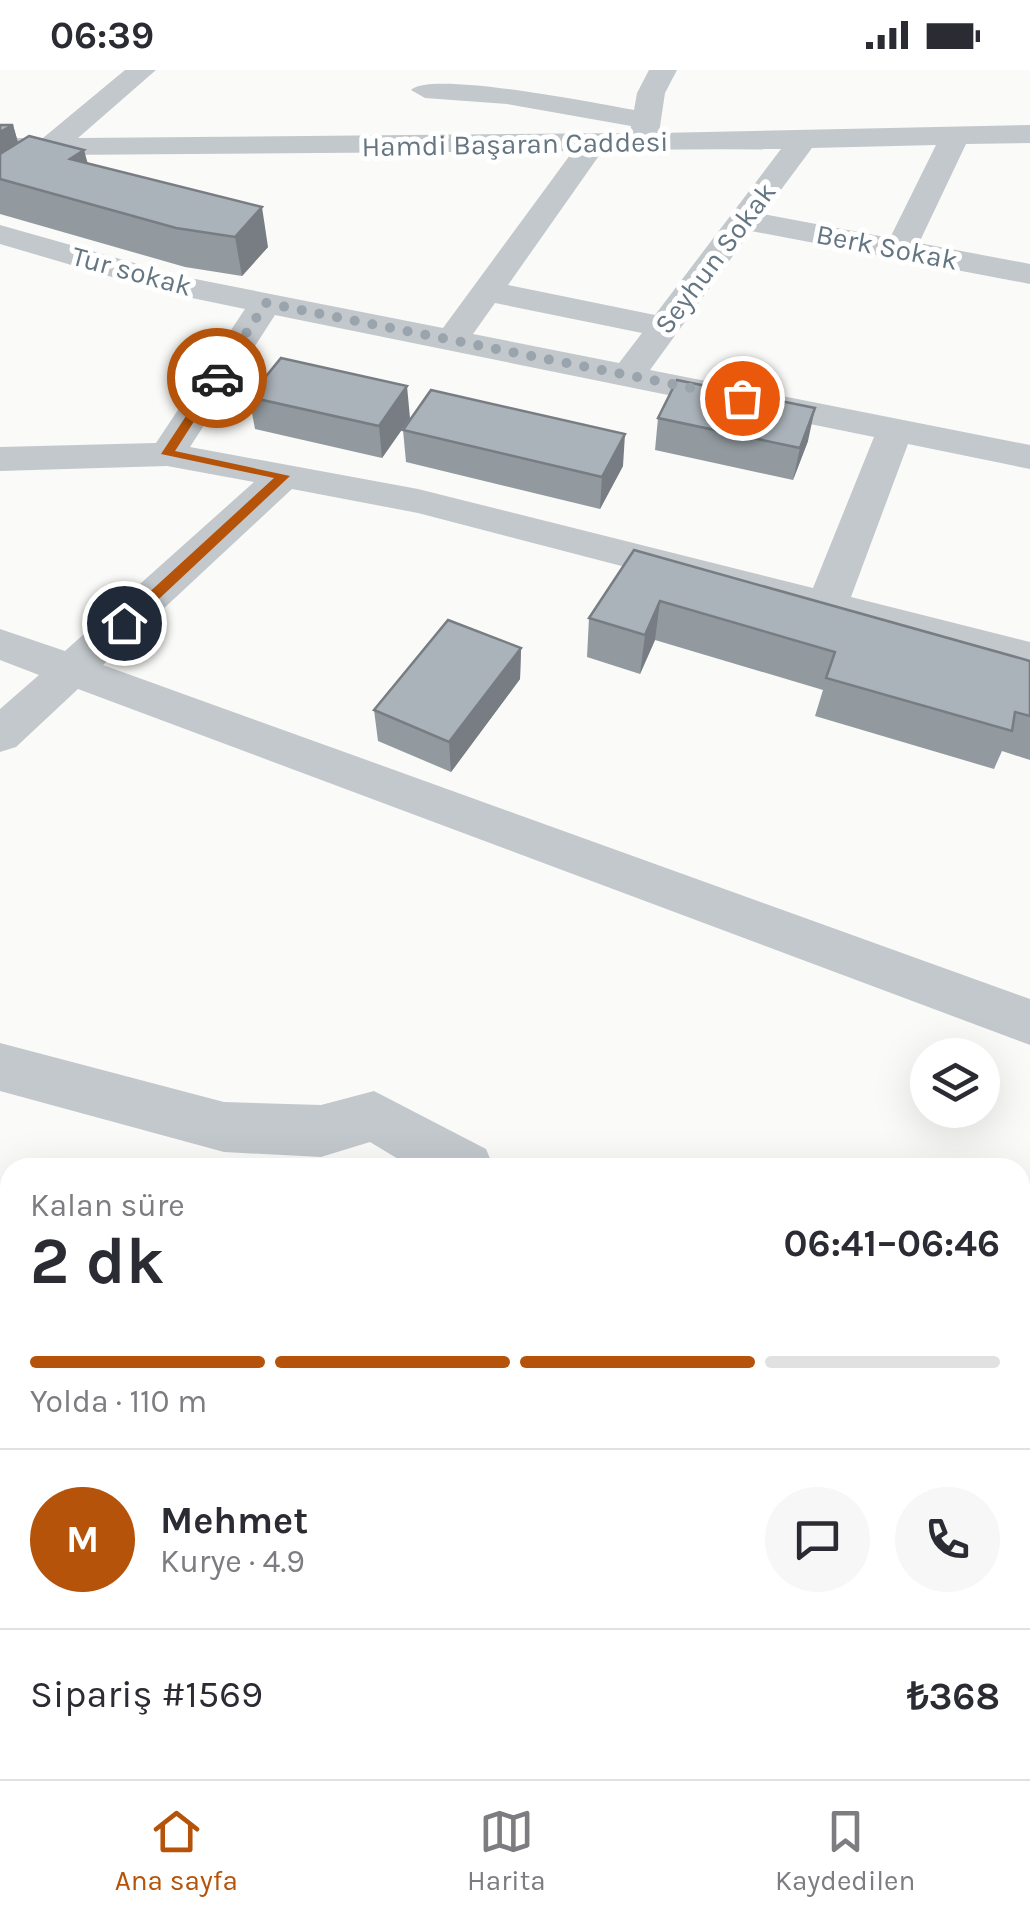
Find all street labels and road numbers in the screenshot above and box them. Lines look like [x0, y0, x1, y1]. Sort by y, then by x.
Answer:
street label: Hamdi Başaran Caddesi [361, 125, 669, 163]
street label: Seyhun Sokak [647, 176, 783, 340]
street label: Berk Sokak [813, 217, 961, 277]
street label: Tur sokak [68, 239, 196, 303]

